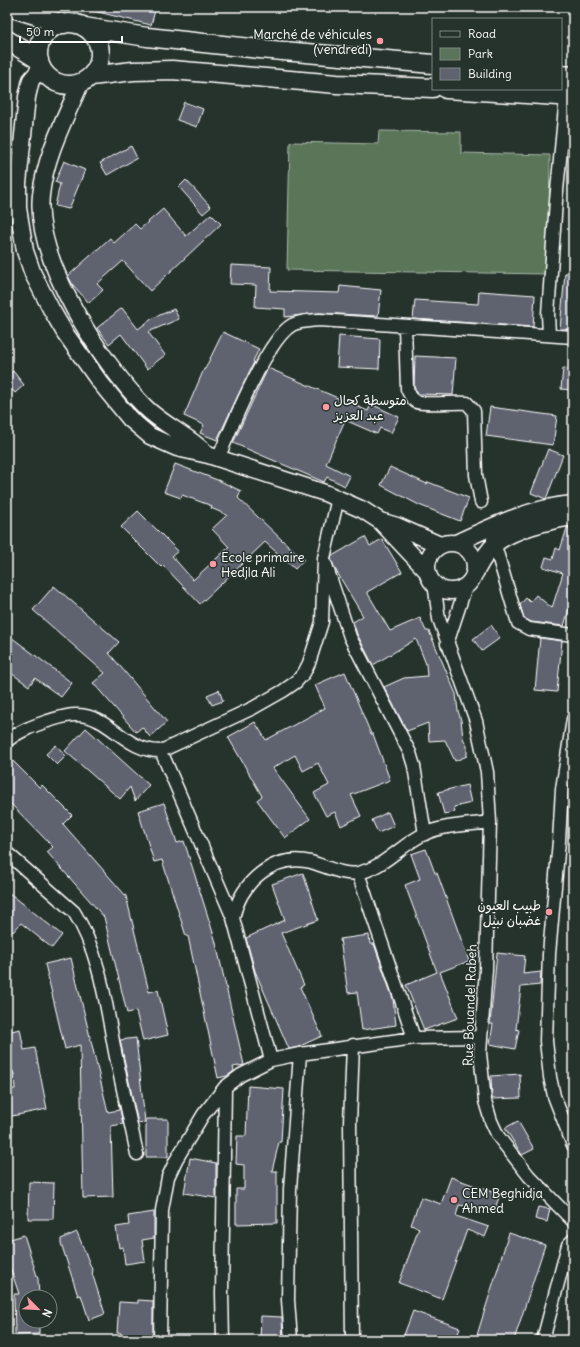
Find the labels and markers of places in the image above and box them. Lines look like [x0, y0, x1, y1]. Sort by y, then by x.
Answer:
place label: Marché de véhicules (vendredi) [253, 26, 372, 58]
marker: Marché de véhicules (vendredi) [375, 36, 385, 46]
place label: متوسطة كحال عبد العزيز [333, 392, 407, 424]
marker: متوسطة كحال عبد العزيز [321, 402, 331, 412]
place label: Ecole primaire Hedjla Ali [221, 549, 305, 581]
marker: Ecole primaire Hedjla Ali [208, 559, 218, 569]
place label: طبيب العيون غضبان نبيل [478, 897, 541, 929]
marker: طبيب العيون غضبان نبيل [544, 907, 554, 917]
place label: CEM Beghidja Ahmed [462, 1185, 543, 1217]
marker: CEM Beghidja Ahmed [449, 1195, 459, 1205]

